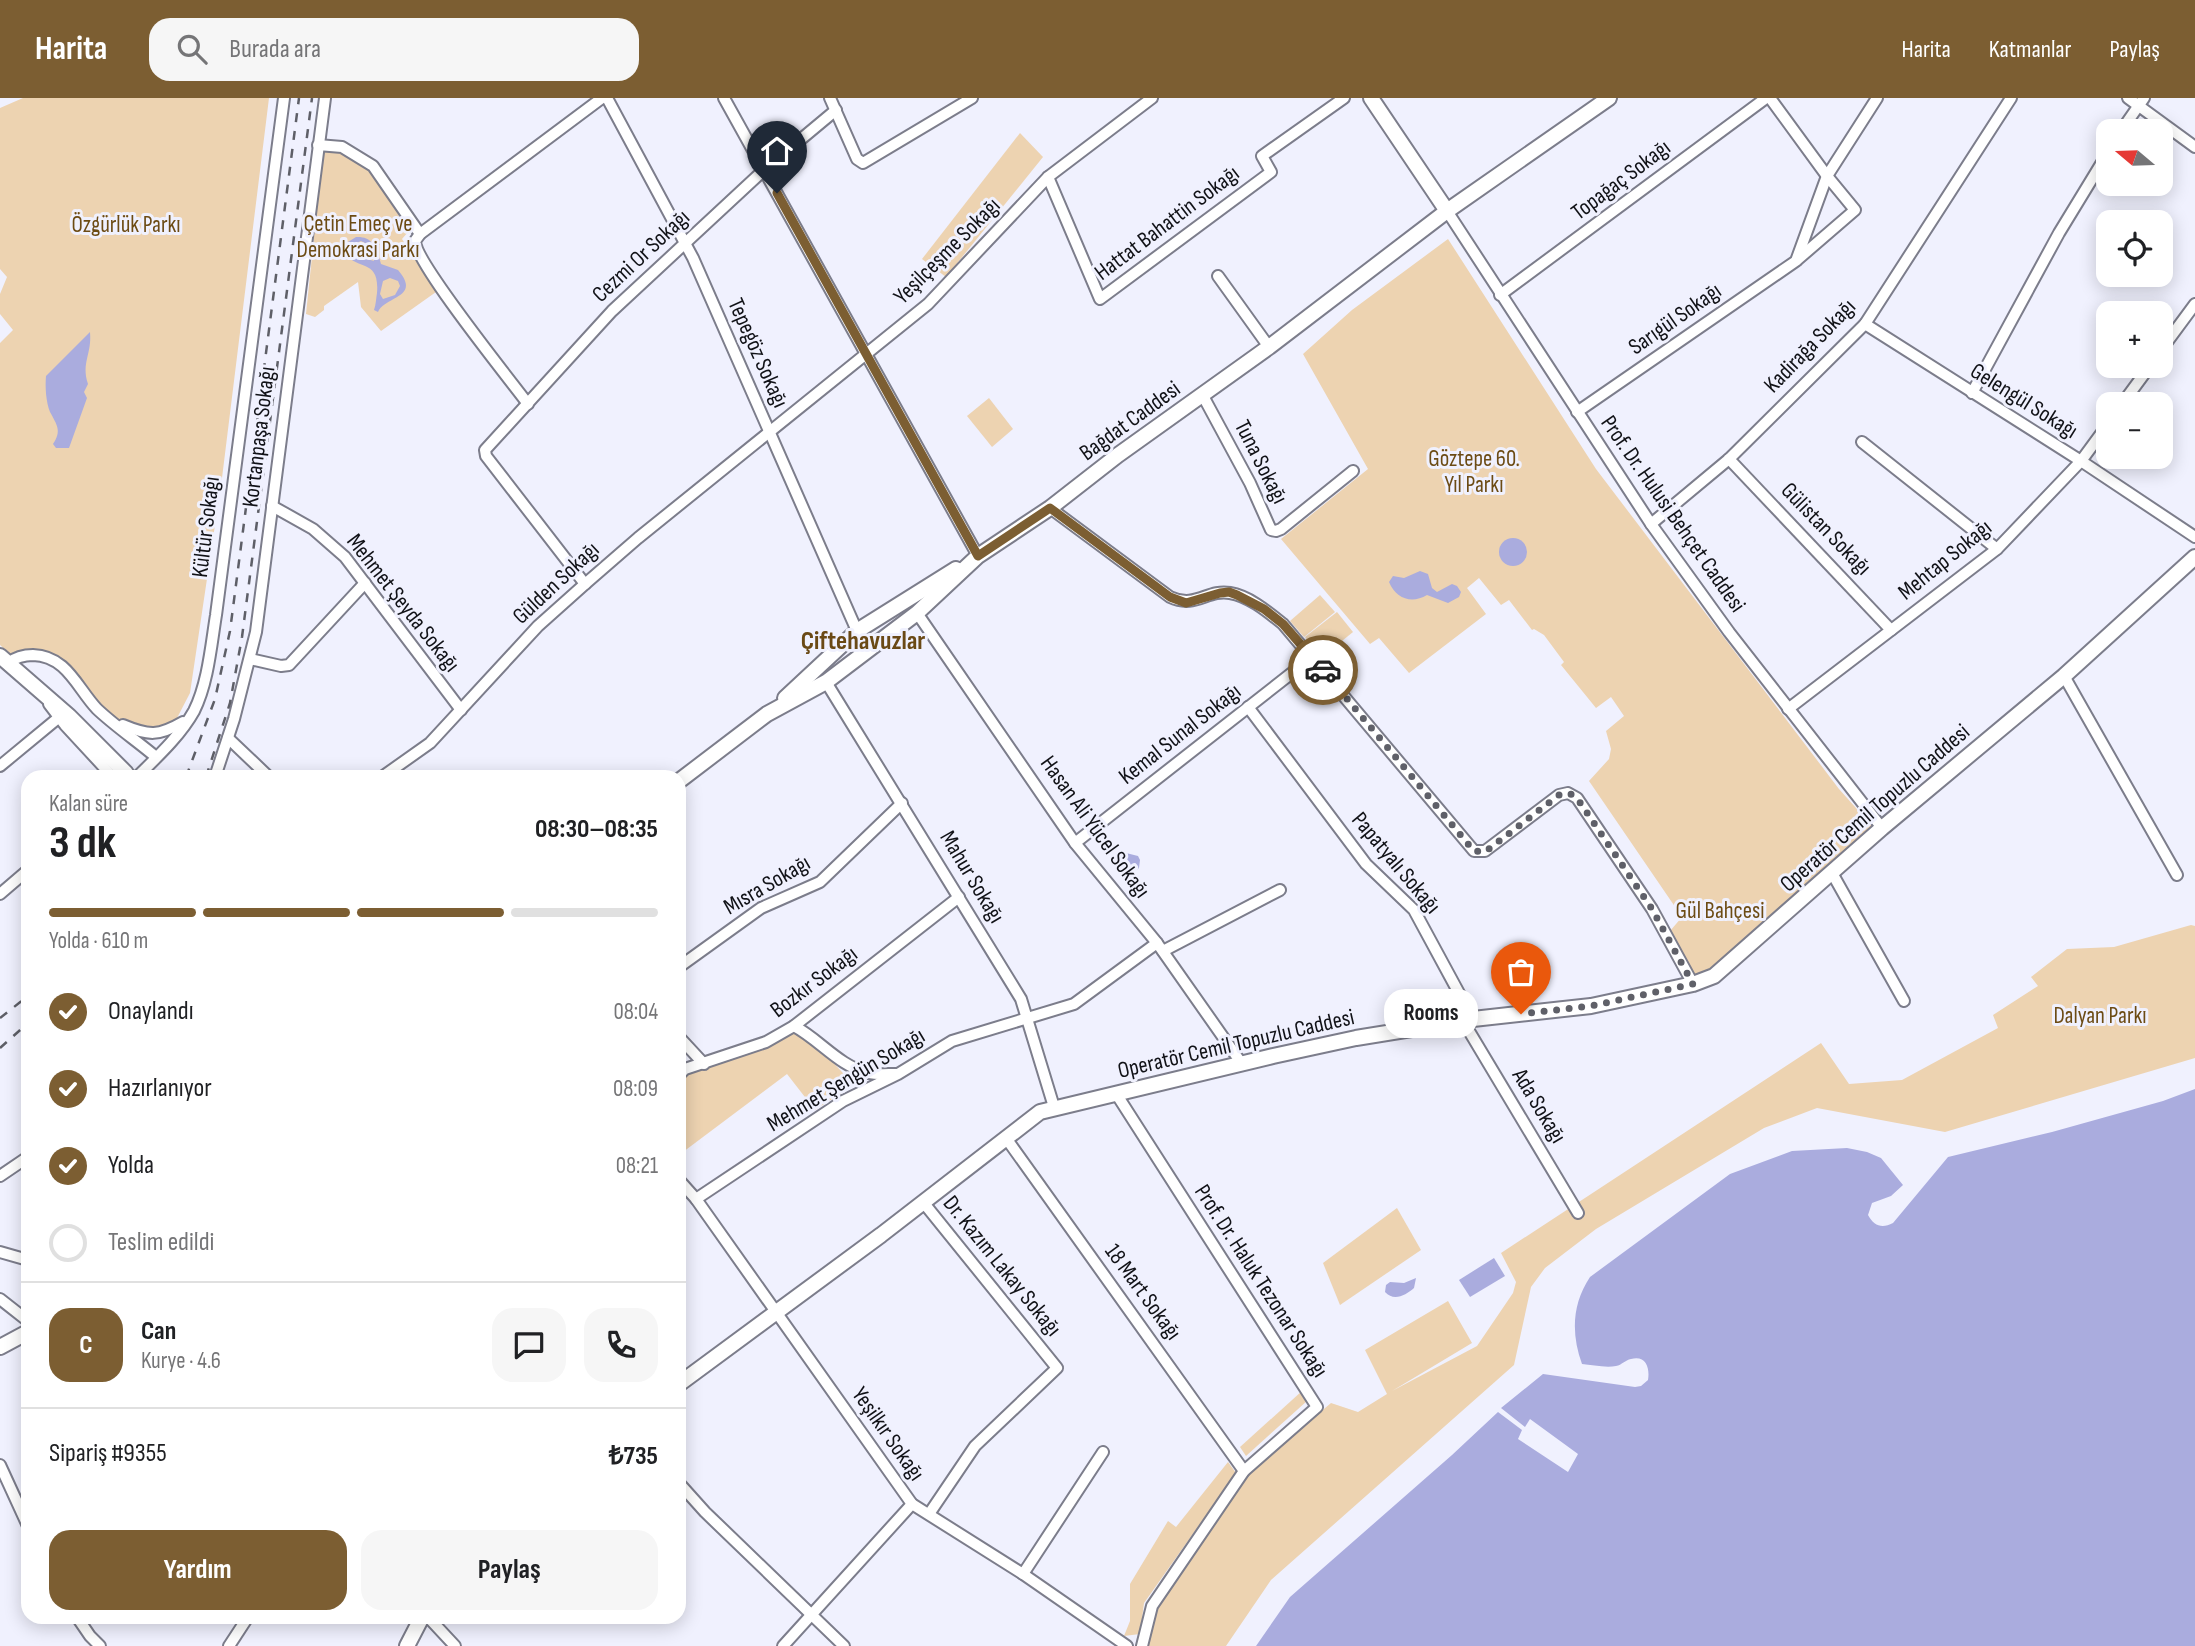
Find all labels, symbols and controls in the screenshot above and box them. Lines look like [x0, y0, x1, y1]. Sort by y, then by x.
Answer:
search box [149, 18, 639, 81]
text: Harita [35, 29, 107, 69]
icon: search [173, 30, 211, 68]
text: Burada ara [229, 34, 321, 65]
text: Harita [1901, 35, 1951, 64]
text: Katmanlar [1989, 35, 2072, 64]
text: Paylaş [2110, 35, 2160, 64]
north arrow [2096, 119, 2174, 196]
map controls [2096, 119, 2173, 469]
pin [747, 121, 807, 193]
icon: home [758, 132, 796, 170]
street label: Topağaç Sokağı [1566, 134, 1676, 226]
street label: Hattat Bahattin Sokağı [1089, 159, 1245, 287]
street label: Yeşilçeşme Sokağı [888, 192, 1006, 310]
street label: Cezmi Or Sokağı [586, 204, 696, 308]
park label: Çetin Emeç ve Demokrasi Parkı [297, 210, 419, 264]
button: locate [2096, 210, 2173, 287]
park label: Özgürlük Parkı [71, 211, 181, 239]
street label: Sarıgül Sokağı [1623, 277, 1727, 361]
street label: Kadirağa Sokağı [1758, 293, 1862, 399]
street label: Tepegöz Sokağı [721, 294, 795, 412]
button: + [2096, 301, 2173, 378]
street label: Gelengül Sokağı [1965, 357, 2083, 445]
street label: Kortanpaşa Sokağı [236, 365, 282, 509]
street label: Bağdat Caddesi [1074, 375, 1186, 467]
button: − [2096, 392, 2173, 469]
street label: Prof. Dr. Hulusi Behçet Caddesi [1594, 410, 1752, 618]
street label: Tuna Sokağı [1228, 415, 1294, 509]
park label: Göztepe 60. Yıl Parkı [1428, 445, 1520, 499]
street label: Kültür Sokağı [186, 475, 226, 579]
street label: Gülistan Sokağı [1775, 477, 1877, 581]
street label: Mehtap Sokağı [1893, 514, 1997, 606]
street label: Mehmet Şeyda Sokağı [340, 528, 466, 678]
street label: Gülden Sokağı [507, 536, 605, 630]
district label: Çiftehavuzlar [801, 626, 925, 657]
courier [1288, 635, 1358, 705]
icon: car [1304, 651, 1342, 689]
street label: Kemal Sunal Sokağı [1113, 678, 1247, 790]
street label: Operatör Cemil Topuzlu Caddesi [1775, 718, 1975, 898]
street label: Hasan Ali Yücel Sokağı [1034, 750, 1156, 904]
text: Kalan süre [49, 790, 128, 818]
street label: Papatyalı Sokağı [1345, 807, 1447, 919]
text: 08:30–08:35 [535, 814, 658, 845]
text: 3 dk [49, 816, 116, 871]
street label: Mahur Sokağı [934, 826, 1010, 928]
street label: Mısra Sokağı [719, 849, 815, 921]
park label: Gül Bahçesi [1676, 897, 1764, 925]
text: Yolda · 610 m [49, 927, 148, 955]
street label: Bozkır Sokağı [765, 940, 863, 1024]
pin [1491, 942, 1551, 1014]
icon: bag [1502, 953, 1540, 991]
callout: Rooms [1384, 990, 1479, 1038]
icon: check [49, 993, 87, 1031]
text: Onaylandı [108, 996, 193, 1027]
text: 08:04 [613, 998, 658, 1026]
text: Rooms [1403, 999, 1459, 1027]
park label: Dalyan Parkı [2053, 1002, 2147, 1030]
street label: Operatör Cemil Topuzlu Caddesi [1115, 1003, 1357, 1085]
street label: Mehmet Şengün Sokağı [762, 1022, 930, 1138]
street label: Ada Sokağı [1505, 1063, 1572, 1148]
icon: check [49, 1070, 87, 1108]
text: Hazırlanıyor [108, 1073, 212, 1104]
text: 08:09 [613, 1075, 658, 1103]
icon: check [49, 1147, 87, 1185]
text: Yolda [108, 1150, 154, 1181]
text: 08:21 [616, 1152, 658, 1180]
street label: Prof. Dr. Haluk Tezonar Sokağı [1188, 1179, 1334, 1383]
street label: Dr. Kazım Lakay Sokağı [937, 1190, 1067, 1342]
text: Teslim edildi [108, 1227, 214, 1258]
street label: 18 Mart Sokağı [1099, 1238, 1187, 1346]
button: chat [492, 1308, 566, 1382]
button: phone [584, 1308, 658, 1382]
text: Can [141, 1316, 176, 1347]
text: C [79, 1330, 93, 1361]
text: Kurye · 4.6 [141, 1347, 221, 1375]
street label: Yeşilkır Sokağı [845, 1382, 931, 1486]
text: Sipariş #9355 [49, 1438, 167, 1469]
text: ₺735 [609, 1441, 658, 1472]
button: Yardım [49, 1530, 347, 1610]
button: Paylaş [361, 1530, 658, 1610]

